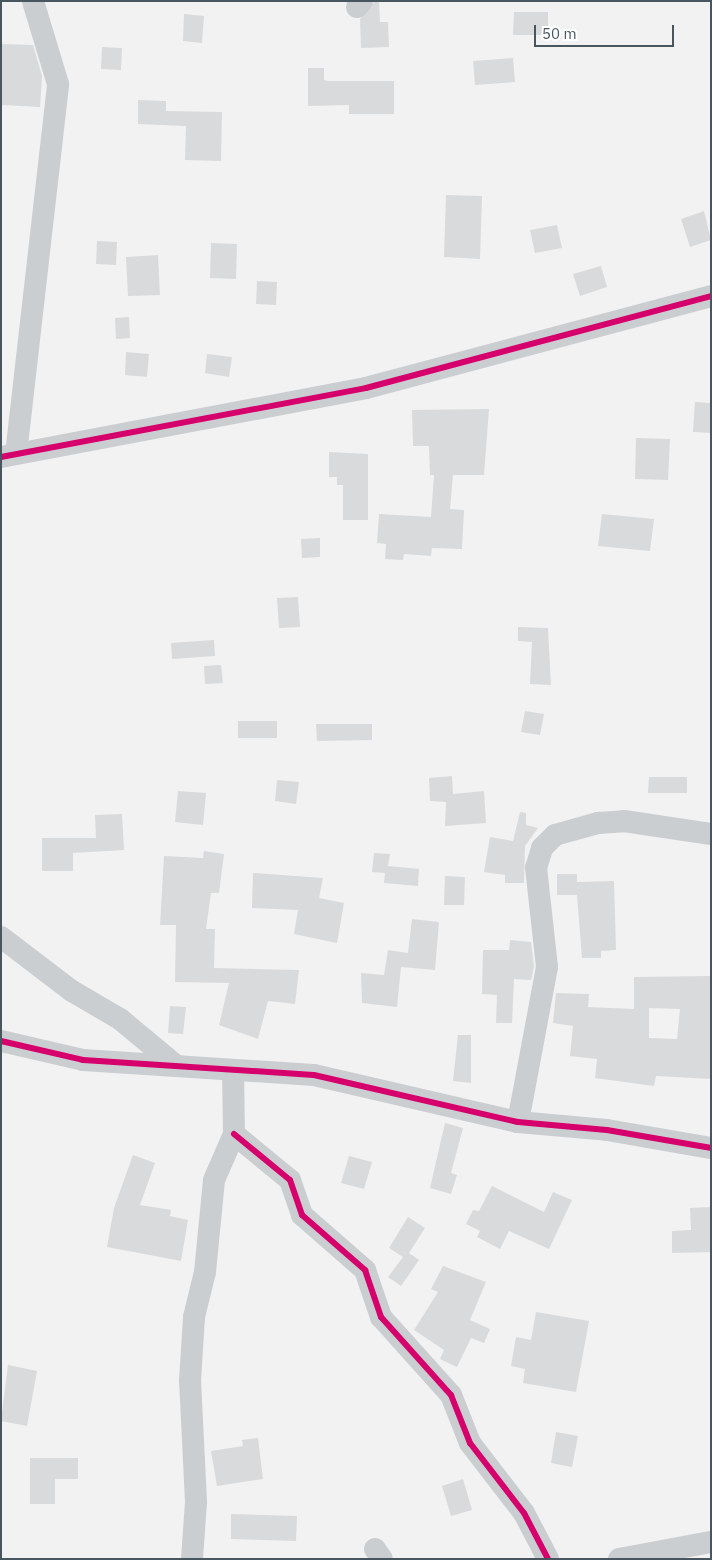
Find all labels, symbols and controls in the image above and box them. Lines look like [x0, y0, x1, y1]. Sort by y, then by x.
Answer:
scale bar [537, 15, 677, 47]
text: 50 m [542, 24, 577, 43]

